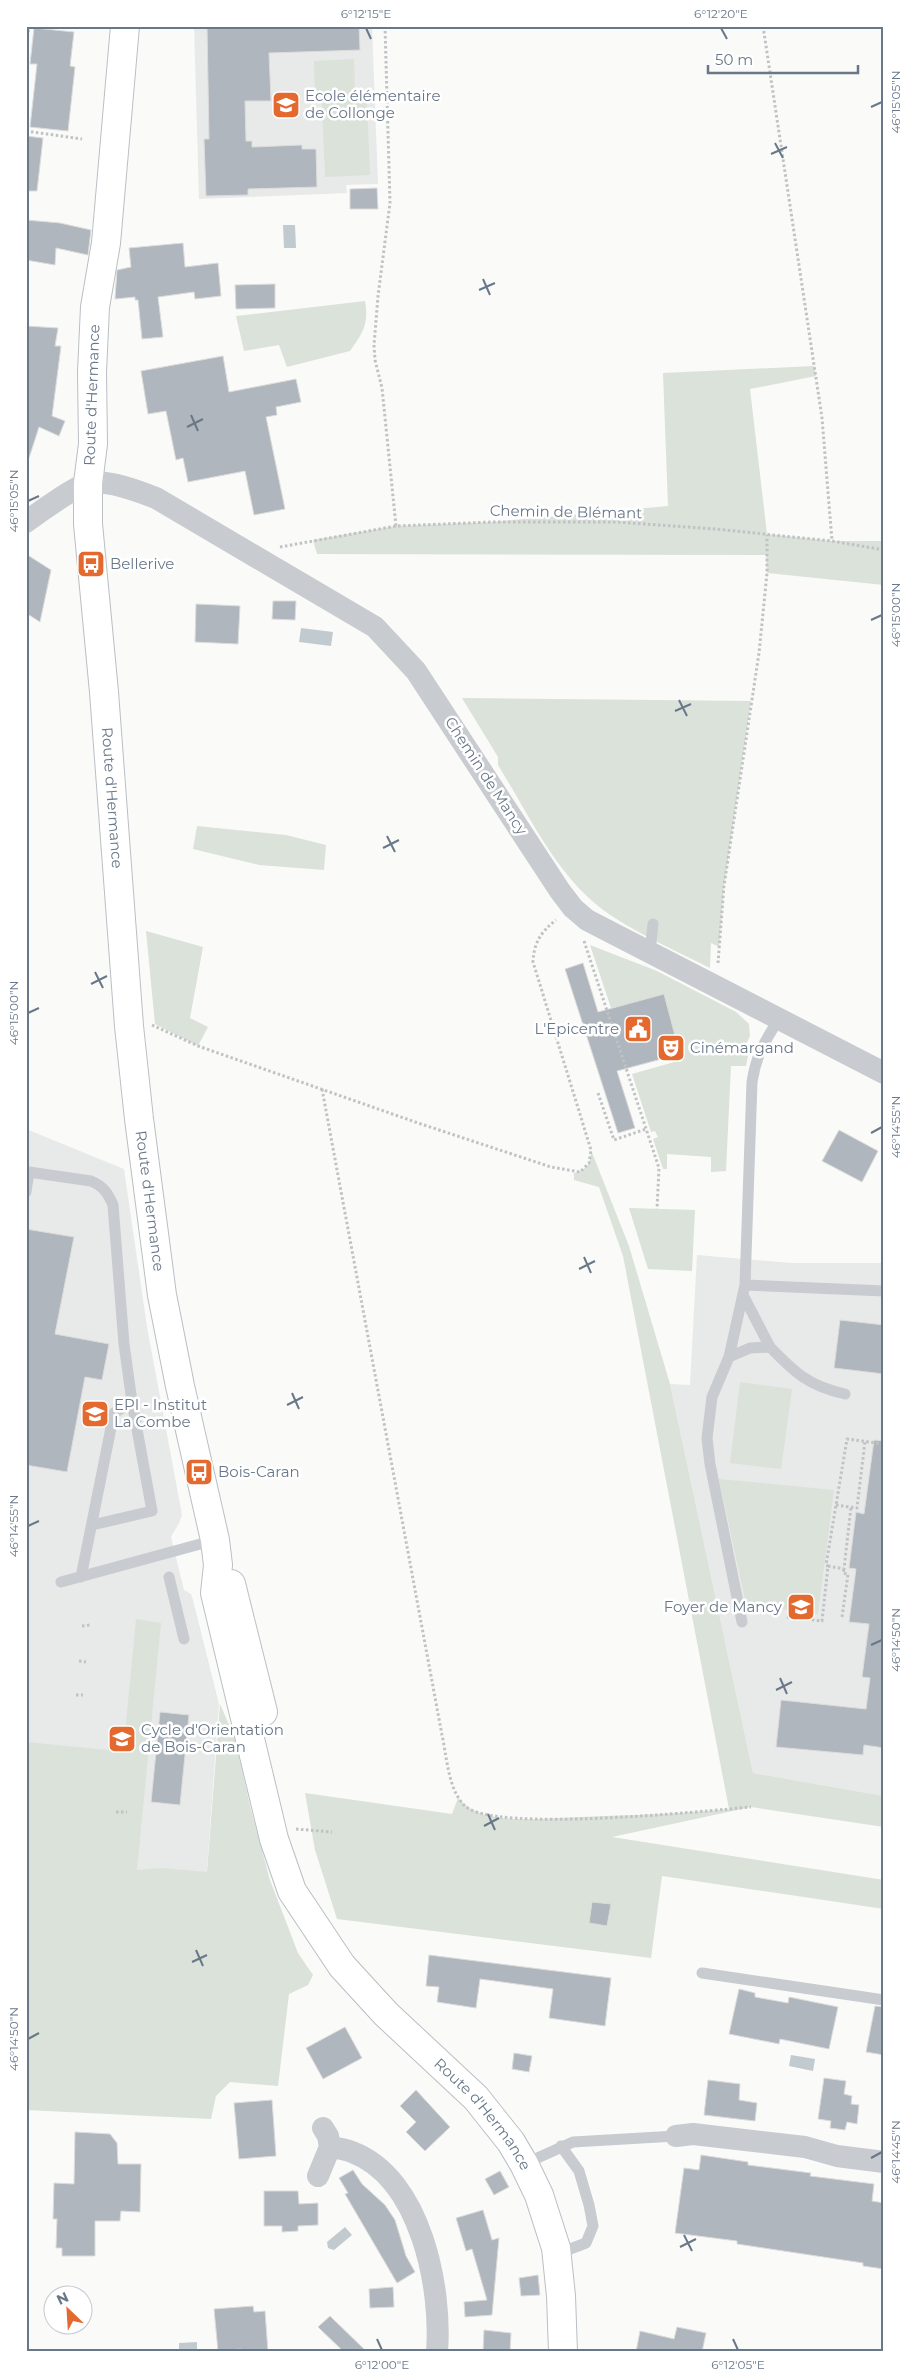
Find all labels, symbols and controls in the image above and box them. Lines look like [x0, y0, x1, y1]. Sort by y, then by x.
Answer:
text: 6°12'15"E [341, 6, 391, 21]
text: 6°12'20"E [694, 6, 748, 21]
scale bar [708, 42, 858, 74]
text: 50 m [715, 50, 753, 69]
text: 46°15'05"N [888, 70, 903, 134]
place label: Ecole élémentaire de Collonge [305, 86, 441, 122]
school or university icon: Ecole élémentaire de Collonge [271, 90, 301, 120]
street label: Route d'Hermance [80, 324, 103, 466]
text: 46°15'05"N [6, 469, 21, 533]
street label: Chemin de Blémant [490, 501, 642, 522]
bus stop icon: Bellerive [76, 549, 106, 579]
place label: Bellerive [110, 554, 174, 573]
text: 46°15'00"N [888, 583, 903, 647]
street label: Chemin de Mancy [441, 713, 532, 839]
street label: Route d'Hermance [98, 726, 127, 869]
text: 46°15'00"N [6, 981, 21, 1045]
public building icon: L'Epicentre [623, 1014, 653, 1044]
place label: L'Epicentre [534, 1019, 619, 1038]
theatre icon: Cinémargand [656, 1033, 686, 1063]
place label: Cinémargand [690, 1038, 794, 1057]
text: 46°14'55"N [888, 1096, 903, 1158]
street label: Route d'Hermance [132, 1129, 169, 1272]
place label: EPI - Institut La Combe [114, 1395, 207, 1431]
school or university icon: EPI - Institut La Combe [80, 1399, 110, 1429]
bus stop icon: Bois-Caran [184, 1457, 214, 1487]
place label: Bois-Caran [218, 1462, 300, 1481]
text: 46°14'55"N [6, 1495, 21, 1557]
school or university icon: Foyer de Mancy [786, 1592, 816, 1622]
place label: Foyer de Mancy [664, 1597, 783, 1616]
text: 46°14'50"N [888, 1608, 903, 1672]
place label: Cycle d'Orientation de Bois-Caran [141, 1720, 284, 1756]
school or university icon: Cycle d'Orientation de Bois-Caran [107, 1724, 137, 1754]
text: 46°14'50"N [6, 2007, 21, 2071]
street label: Route d'Hermance [430, 2054, 536, 2173]
text: 46°14'45"N [888, 2120, 903, 2184]
north arrow [42, 2286, 92, 2336]
text: N [54, 2288, 71, 2309]
text: 6°12'00"E [355, 2357, 409, 2372]
text: 6°12'05"E [711, 2357, 765, 2372]

